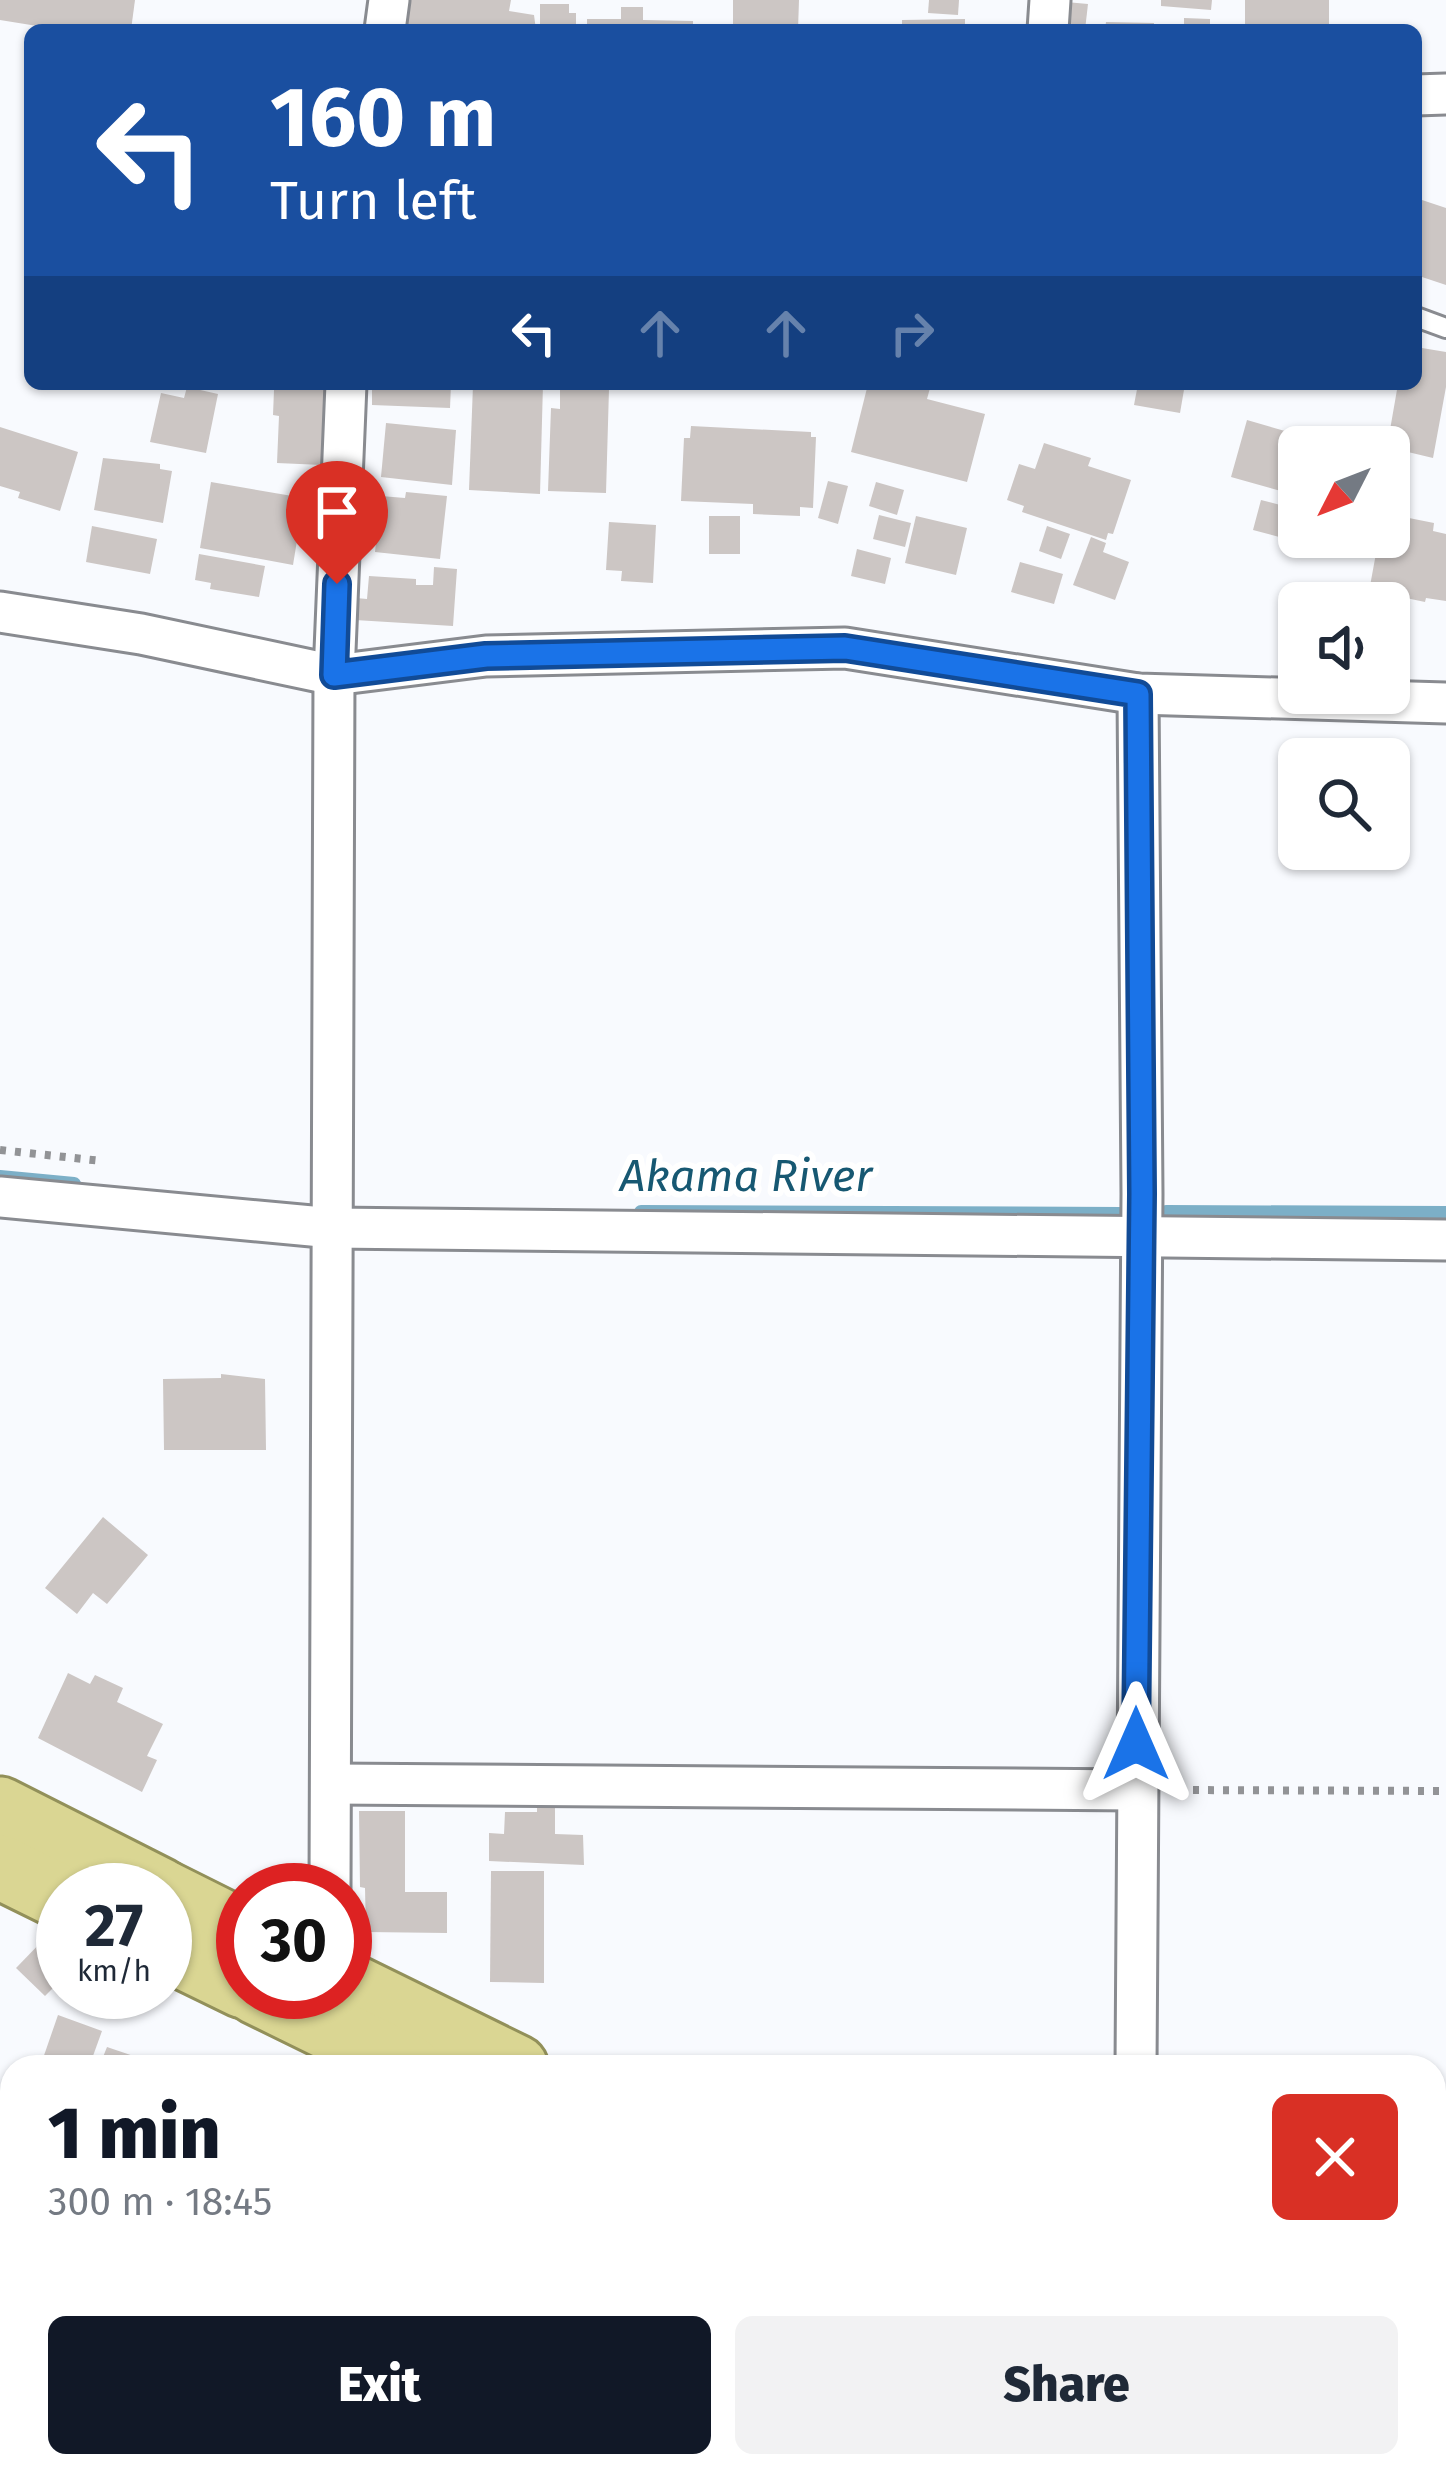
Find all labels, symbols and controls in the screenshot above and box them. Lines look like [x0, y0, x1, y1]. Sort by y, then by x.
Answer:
text: 160 m [270, 67, 496, 168]
icon: left [72, 72, 228, 228]
text: Turn left [270, 169, 477, 233]
icon: left [501, 300, 567, 366]
icon: ahead [627, 300, 693, 366]
icon: ahead [753, 300, 819, 366]
icon: right [879, 300, 945, 366]
north arrow [1278, 426, 1410, 558]
map controls [1278, 426, 1410, 870]
pin [286, 461, 388, 584]
icon: arrive [304, 479, 370, 545]
button: sound [1278, 582, 1410, 714]
button: search [1278, 738, 1410, 870]
water label: Akama River [618, 1149, 874, 1203]
position arrow [1073, 1681, 1199, 1807]
speed limit sign: 30 [216, 1863, 372, 2019]
text: 27 [85, 1890, 143, 1962]
text: km/h [77, 1953, 151, 1989]
text: 1 min [48, 2091, 221, 2177]
button: close [1272, 2094, 1398, 2220]
text: 300 m · 18:45 [48, 2179, 272, 2225]
button: Exit [48, 2316, 711, 2454]
button: Share [735, 2316, 1398, 2454]

